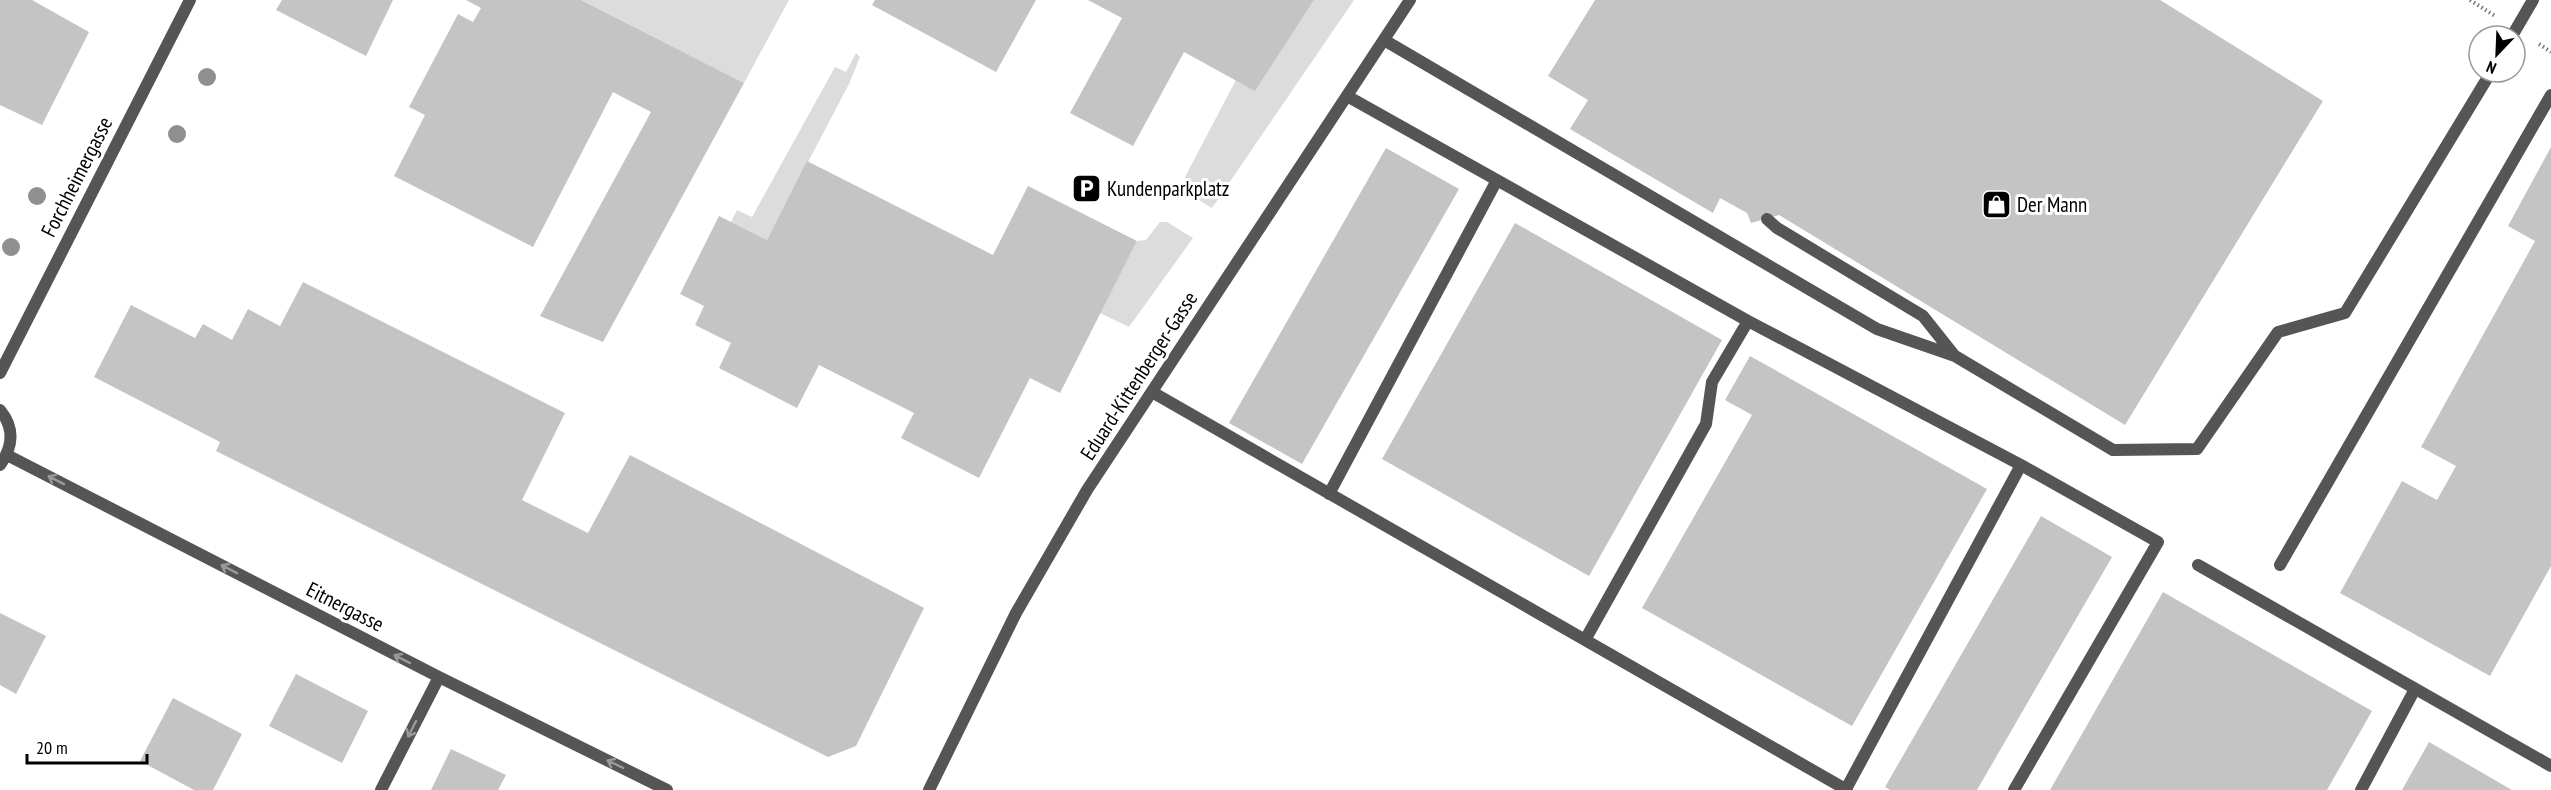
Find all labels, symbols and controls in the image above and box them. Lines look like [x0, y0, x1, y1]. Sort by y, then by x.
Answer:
north arrow [2467, 24, 2527, 84]
text: N [2483, 57, 2499, 79]
street label: Forchheimergasse [35, 112, 118, 241]
parking icon: Kundenparkplatz [1070, 173, 1102, 205]
place label: Kundenparkplatz [1107, 175, 1229, 202]
shop icon: Der Mann [1980, 189, 2012, 221]
place label: Der Mann [2017, 191, 2087, 218]
street label: Eduard-Kittenberger-Gasse [1074, 286, 1203, 465]
one-way arrow [47, 474, 65, 485]
one-way arrow [220, 563, 238, 575]
street label: Eitnergasse [302, 576, 388, 637]
one-way arrow [394, 652, 412, 664]
one-way arrow [406, 720, 418, 738]
scale bar [27, 727, 147, 765]
text: 20 m [36, 736, 68, 759]
one-way arrow [606, 758, 624, 769]

